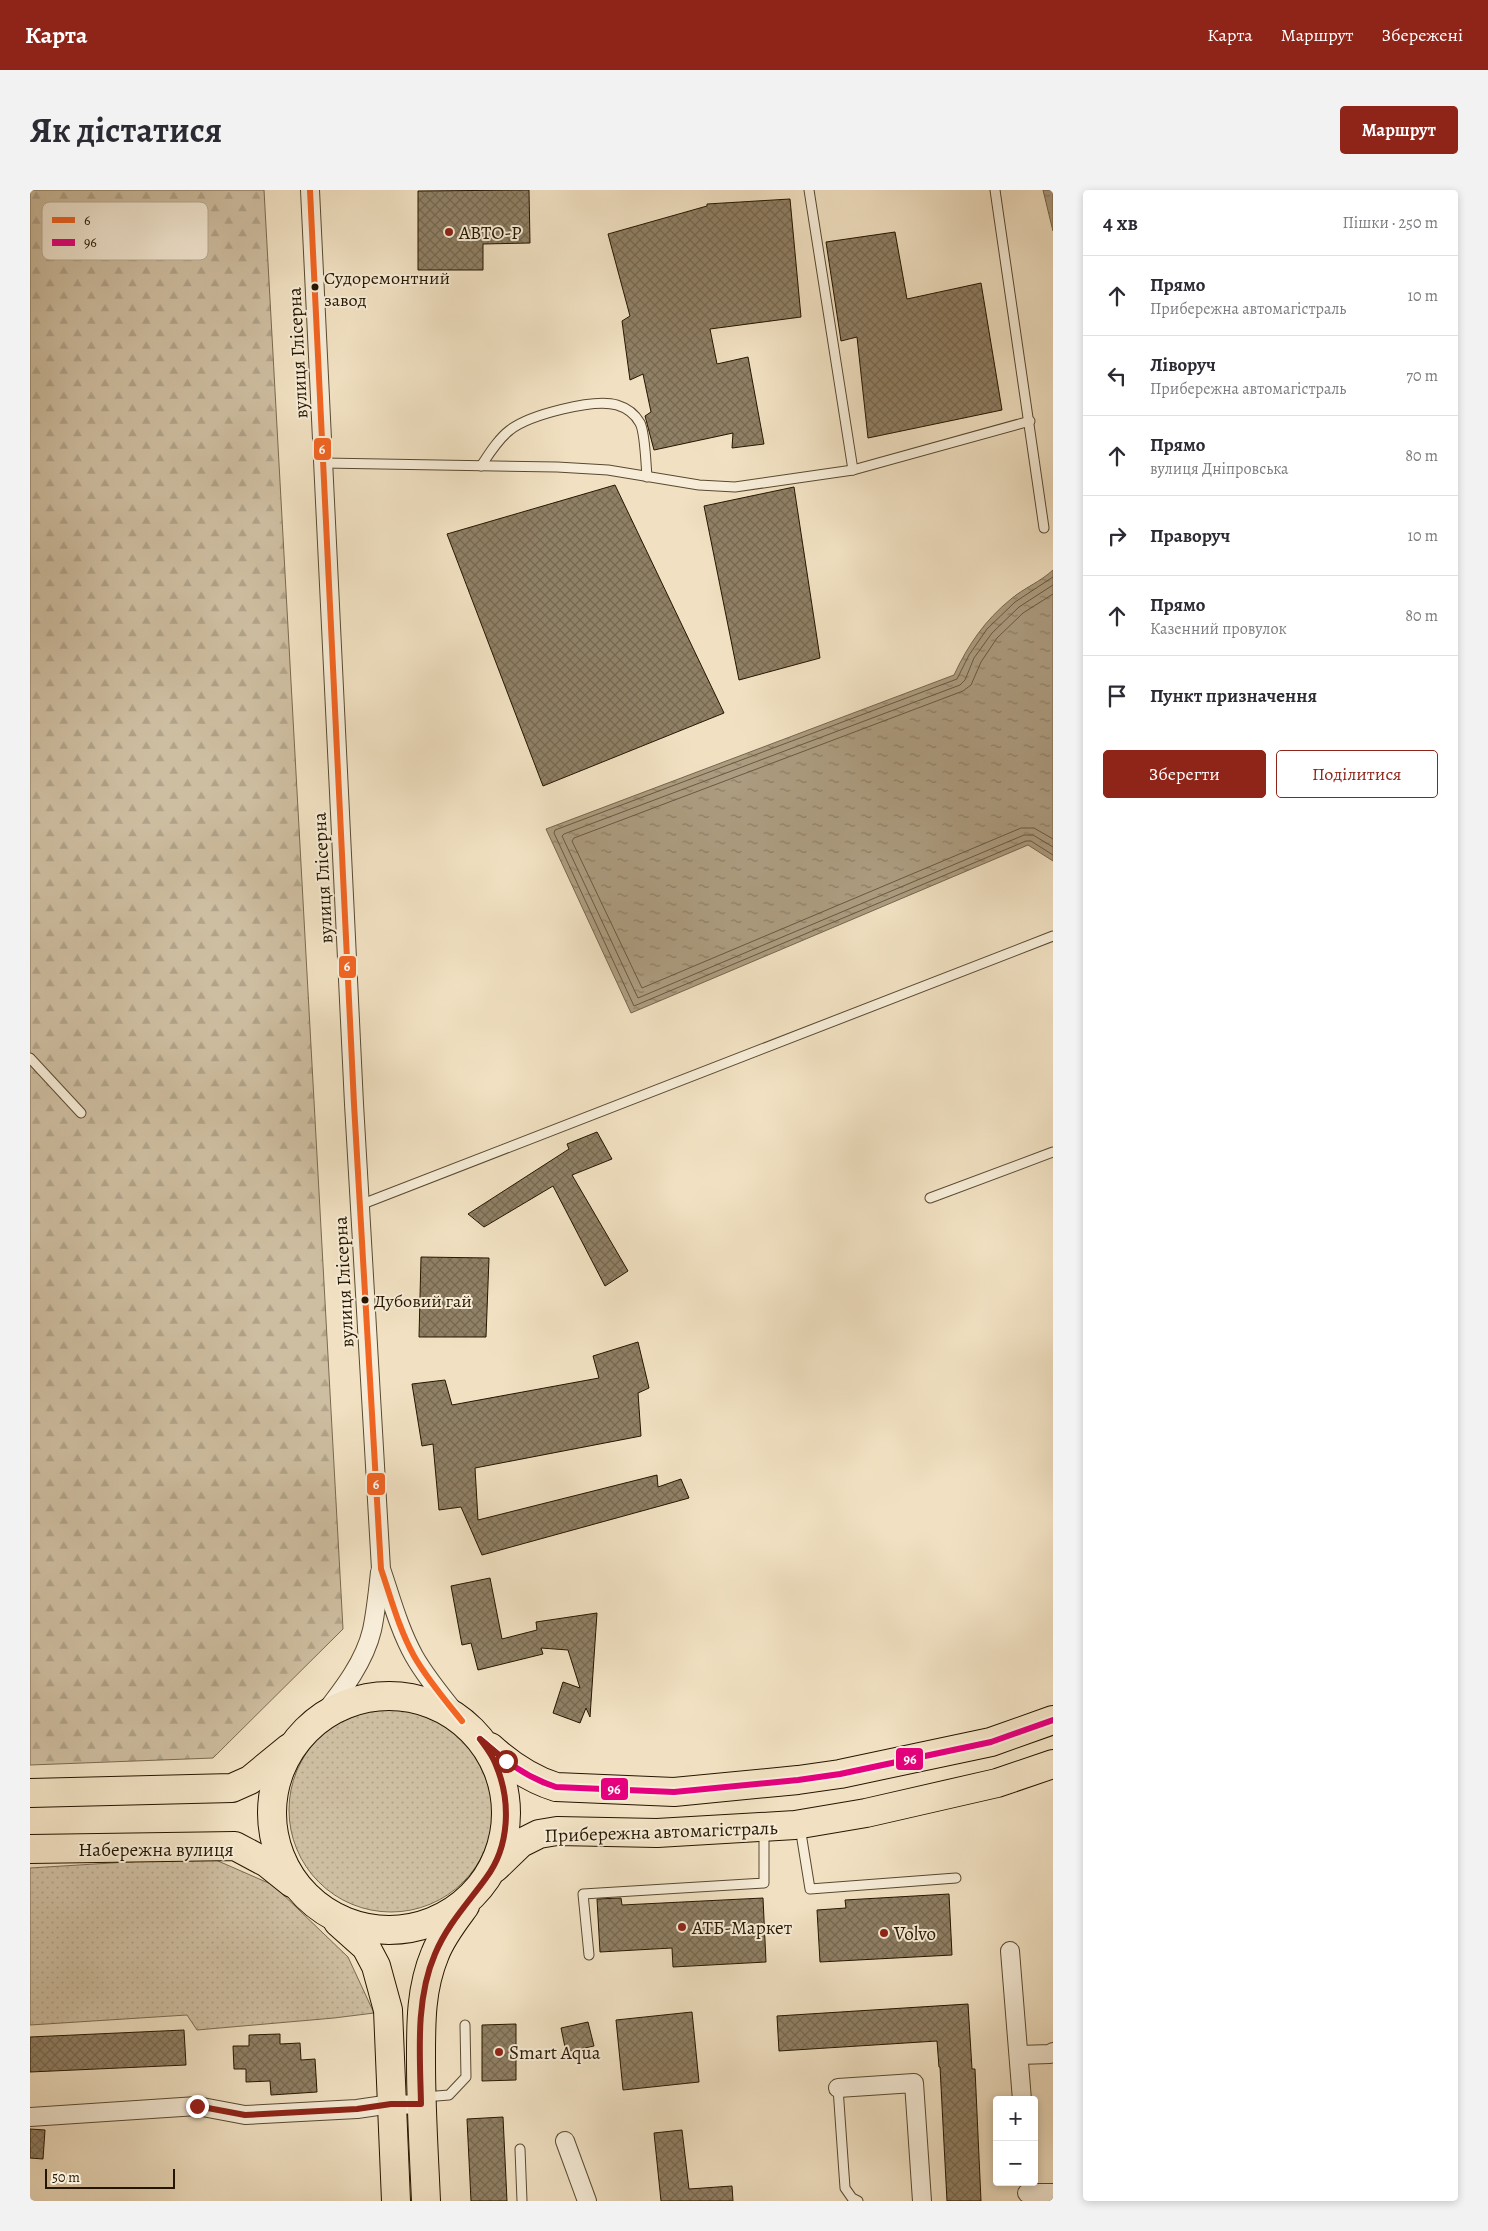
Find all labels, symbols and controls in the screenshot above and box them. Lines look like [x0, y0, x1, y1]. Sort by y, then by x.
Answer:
text: Карта [25, 19, 87, 51]
text: Карта [1207, 23, 1253, 47]
text: Маршрут [1281, 23, 1354, 47]
text: Збережені [1382, 23, 1463, 47]
text: Як дістатися [30, 106, 222, 154]
button: Маршрут [1340, 106, 1458, 154]
legend [42, 202, 208, 260]
text: 4 хв [1103, 209, 1138, 237]
text: 6 [84, 211, 90, 230]
text: Пішки · 250 m [1343, 212, 1438, 234]
place label: АВТО-Р [458, 220, 522, 246]
marker: АВТО-Р [443, 226, 455, 238]
text: 96 [84, 233, 97, 252]
place label: Судоремонтний завод [324, 266, 450, 312]
text: Прямо [1150, 272, 1205, 298]
marker: Судоремонтний завод [310, 282, 320, 292]
icon: ahead [1103, 282, 1131, 310]
text: 10 m [1408, 285, 1438, 307]
street label: вулиця Глісерна [282, 286, 314, 419]
text: Прибережна автомагістраль [1150, 298, 1346, 320]
text: Ліворуч [1150, 352, 1216, 378]
icon: left [1103, 362, 1131, 390]
text: 70 m [1406, 365, 1438, 387]
text: Прибережна автомагістраль [1150, 378, 1346, 400]
text: Прямо [1150, 432, 1205, 458]
line badge: 6 [313, 437, 332, 461]
text: 6 [319, 440, 326, 459]
icon: ahead [1103, 442, 1131, 470]
text: 80 m [1405, 445, 1438, 467]
text: вулиця Дніпровська [1150, 458, 1289, 480]
icon: right [1103, 522, 1131, 550]
text: Праворуч [1150, 523, 1230, 549]
text: 10 m [1408, 525, 1438, 547]
text: Прямо [1150, 592, 1205, 618]
icon: ahead [1103, 602, 1131, 630]
text: 80 m [1405, 605, 1438, 627]
text: Казенний провулок [1150, 618, 1287, 640]
icon: arrive [1103, 682, 1131, 710]
text: Пункт призначення [1150, 683, 1317, 709]
button: Зберегти [1103, 750, 1266, 798]
button: Поділитися [1276, 750, 1438, 798]
street label: вулиця Глісерна [307, 811, 339, 944]
line badge: 6 [338, 955, 357, 979]
text: 6 [344, 957, 351, 976]
street label: вулиця Глісерна [328, 1215, 360, 1348]
place label: Дубовий гай [374, 1289, 472, 1313]
marker: Дубовий гай [360, 1295, 370, 1305]
line badge: 6 [366, 1472, 386, 1496]
text: 6 [373, 1475, 380, 1494]
line badge: 96 [895, 1747, 924, 1771]
route start [495, 1750, 518, 1773]
text: 96 [903, 1750, 917, 1769]
line badge: 96 [600, 1777, 629, 1801]
text: 96 [607, 1780, 621, 1799]
street label: Прибережна автомагістраль [544, 1815, 778, 1849]
street label: Набережна вулиця [78, 1837, 234, 1863]
place label: АТБ-Маркет [691, 1915, 793, 1941]
marker: АТБ-Маркет [676, 1921, 688, 1933]
place label: Volvo [893, 1921, 936, 1947]
marker: Volvo [878, 1927, 890, 1939]
place label: Smart Aqua [509, 2040, 601, 2066]
marker: Smart Aqua [493, 2046, 505, 2058]
route end [186, 2095, 209, 2118]
map controls [993, 2096, 1038, 2186]
button: + [993, 2096, 1038, 2141]
button: − [993, 2141, 1038, 2186]
scale bar [45, 2166, 175, 2189]
text: 50 m [52, 2168, 80, 2187]

